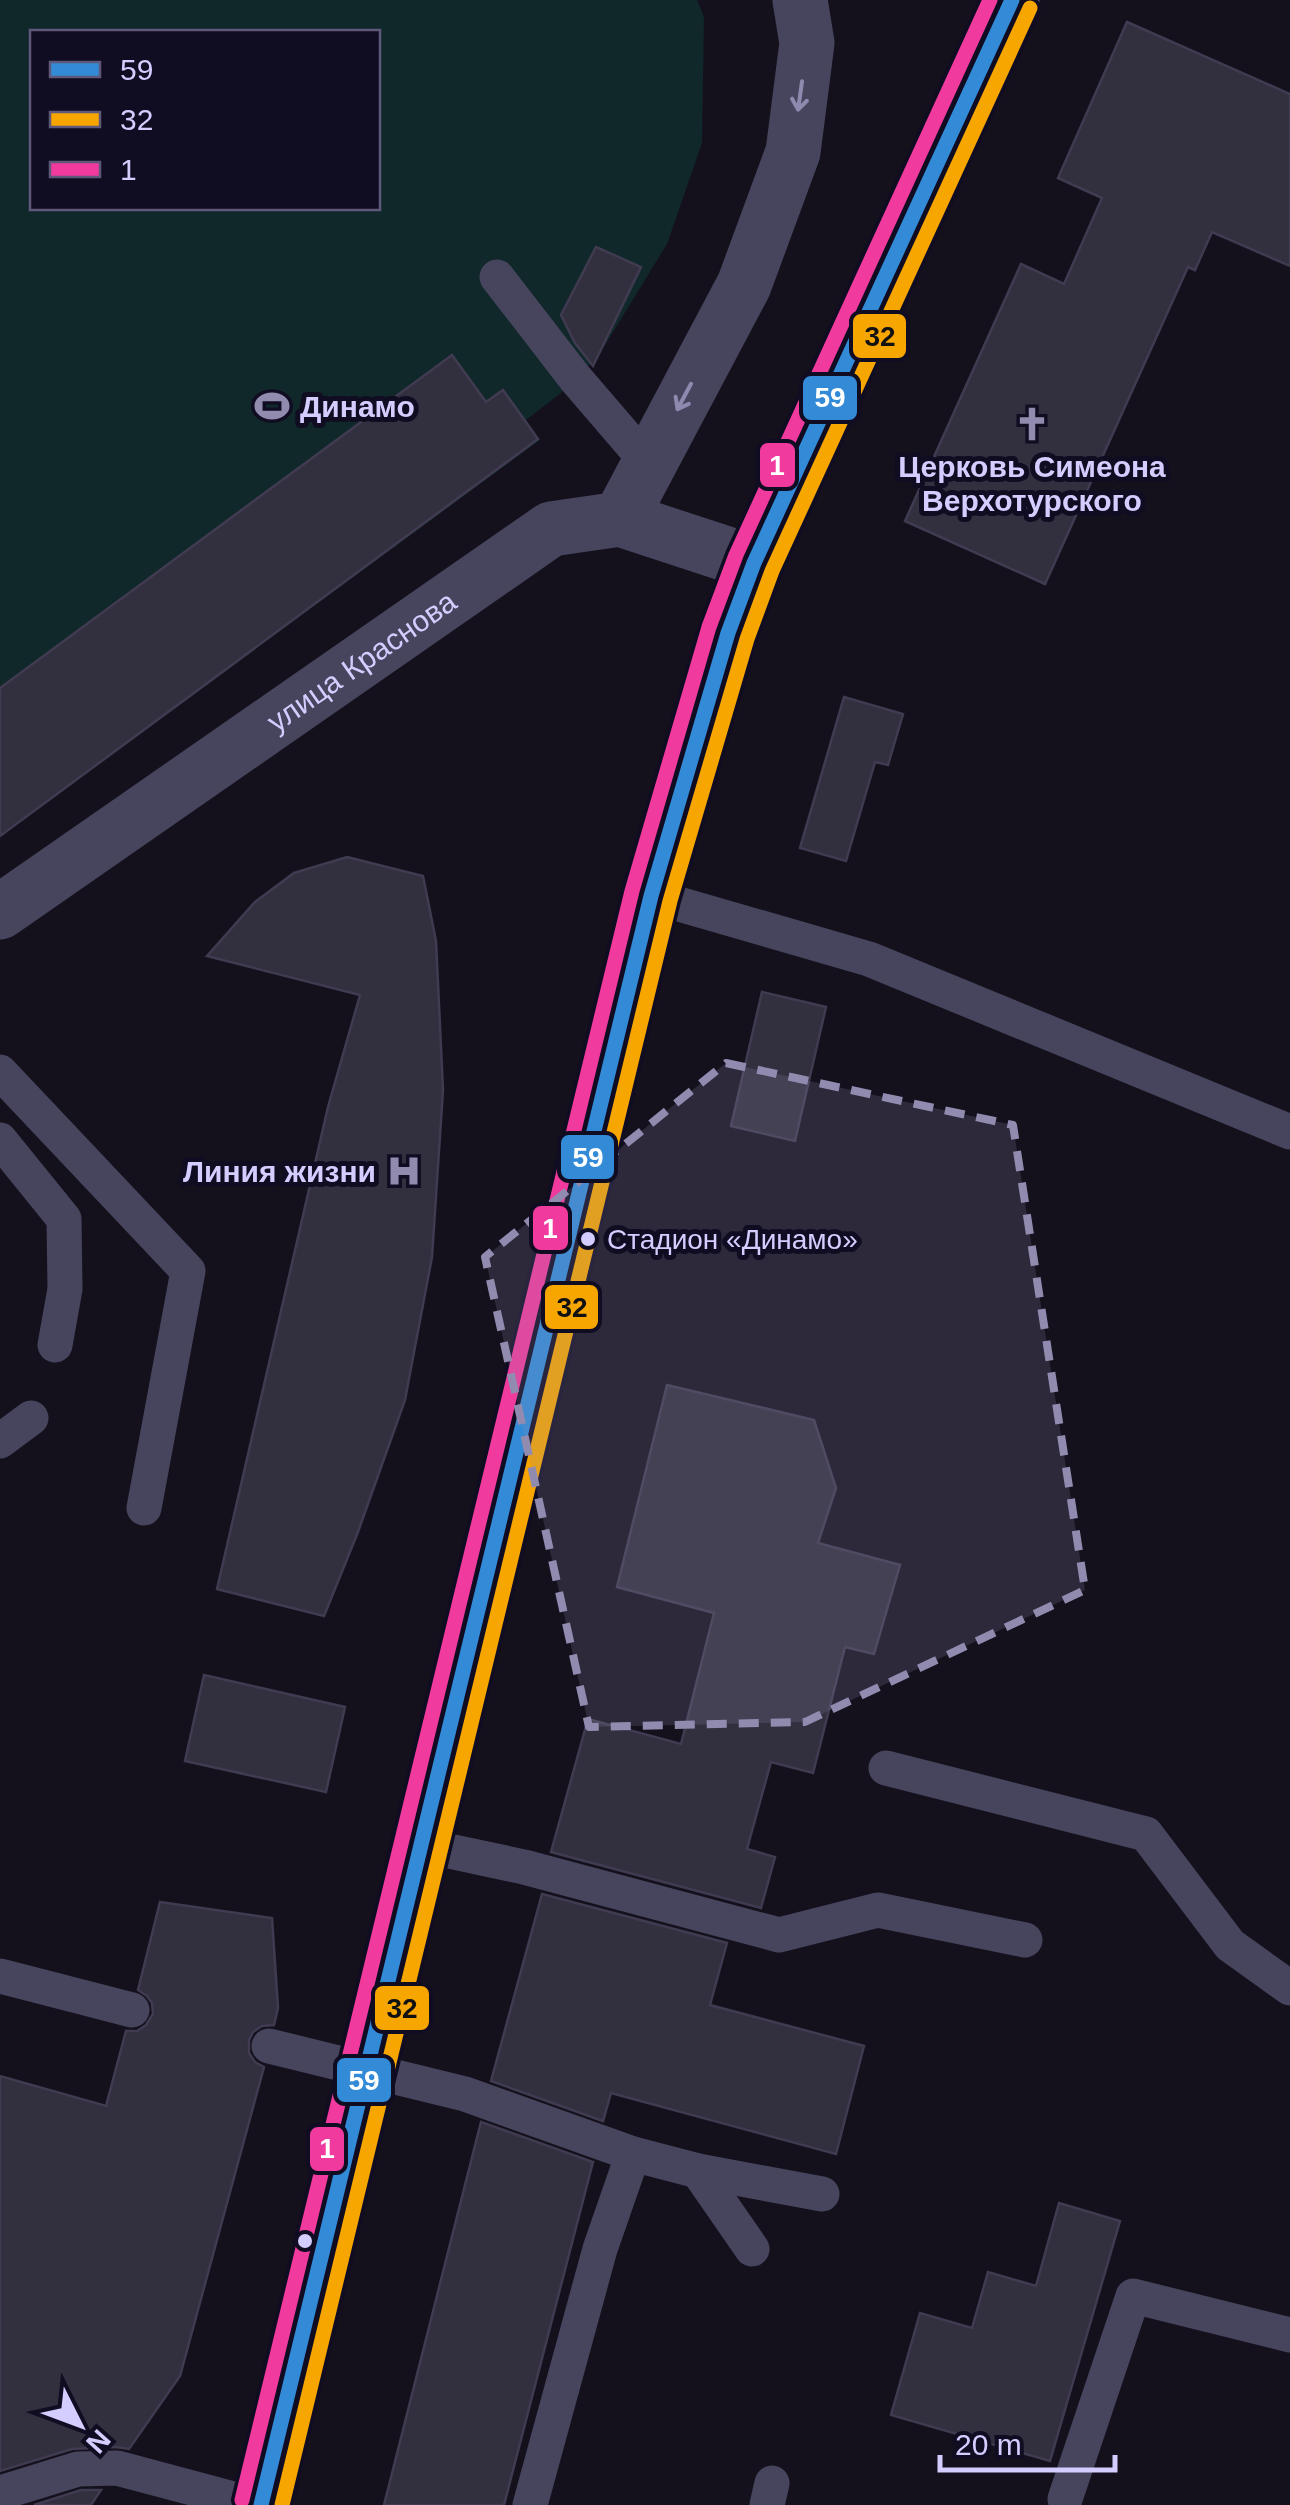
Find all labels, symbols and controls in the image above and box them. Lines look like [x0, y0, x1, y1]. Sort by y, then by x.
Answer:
legend [30, 30, 380, 210]
text: 59 [120, 53, 153, 86]
one-way arrow [791, 80, 809, 112]
text: 32 [120, 103, 153, 136]
text: 1 [120, 153, 137, 186]
line badge: 32 [851, 312, 908, 360]
text: 32 [864, 321, 896, 352]
line badge: 59 [801, 374, 859, 422]
one-way arrow [673, 382, 693, 411]
text: 59 [814, 382, 846, 413]
sports icon: Динамо [253, 387, 291, 425]
place label: Динамо [300, 390, 415, 423]
church icon: Церковь Симеона Верхотурского [1013, 405, 1051, 443]
line badge: 1 [758, 441, 797, 489]
text: 1 [769, 450, 785, 481]
place label: Церковь Симеона Верхотурского [898, 450, 1166, 517]
street label: улица Краснова [261, 584, 462, 738]
line badge: 59 [559, 1133, 616, 1181]
text: 59 [572, 1142, 604, 1173]
hospital icon: Линия жизни [385, 1152, 423, 1190]
place label: Линия жизни [183, 1155, 376, 1188]
line badge: 1 [531, 1204, 570, 1252]
text: 1 [542, 1213, 558, 1244]
place label: Стадион «Динамо» [607, 1224, 858, 1255]
marker: Стадион «Динамо» [578, 1229, 598, 1249]
line badge: 32 [543, 1283, 600, 1331]
text: 32 [556, 1292, 588, 1323]
line badge: 32 [373, 1984, 431, 2032]
text: 32 [386, 1993, 418, 2024]
line badge: 59 [335, 2056, 393, 2104]
text: 59 [348, 2065, 380, 2096]
line badge: 1 [308, 2125, 346, 2173]
text: 1 [319, 2133, 335, 2164]
unlabelled marker [295, 2231, 315, 2251]
north arrow [30, 2375, 130, 2475]
scale bar [940, 2410, 1115, 2472]
text: N [80, 2424, 116, 2459]
text: 20 m [955, 2428, 1022, 2461]

